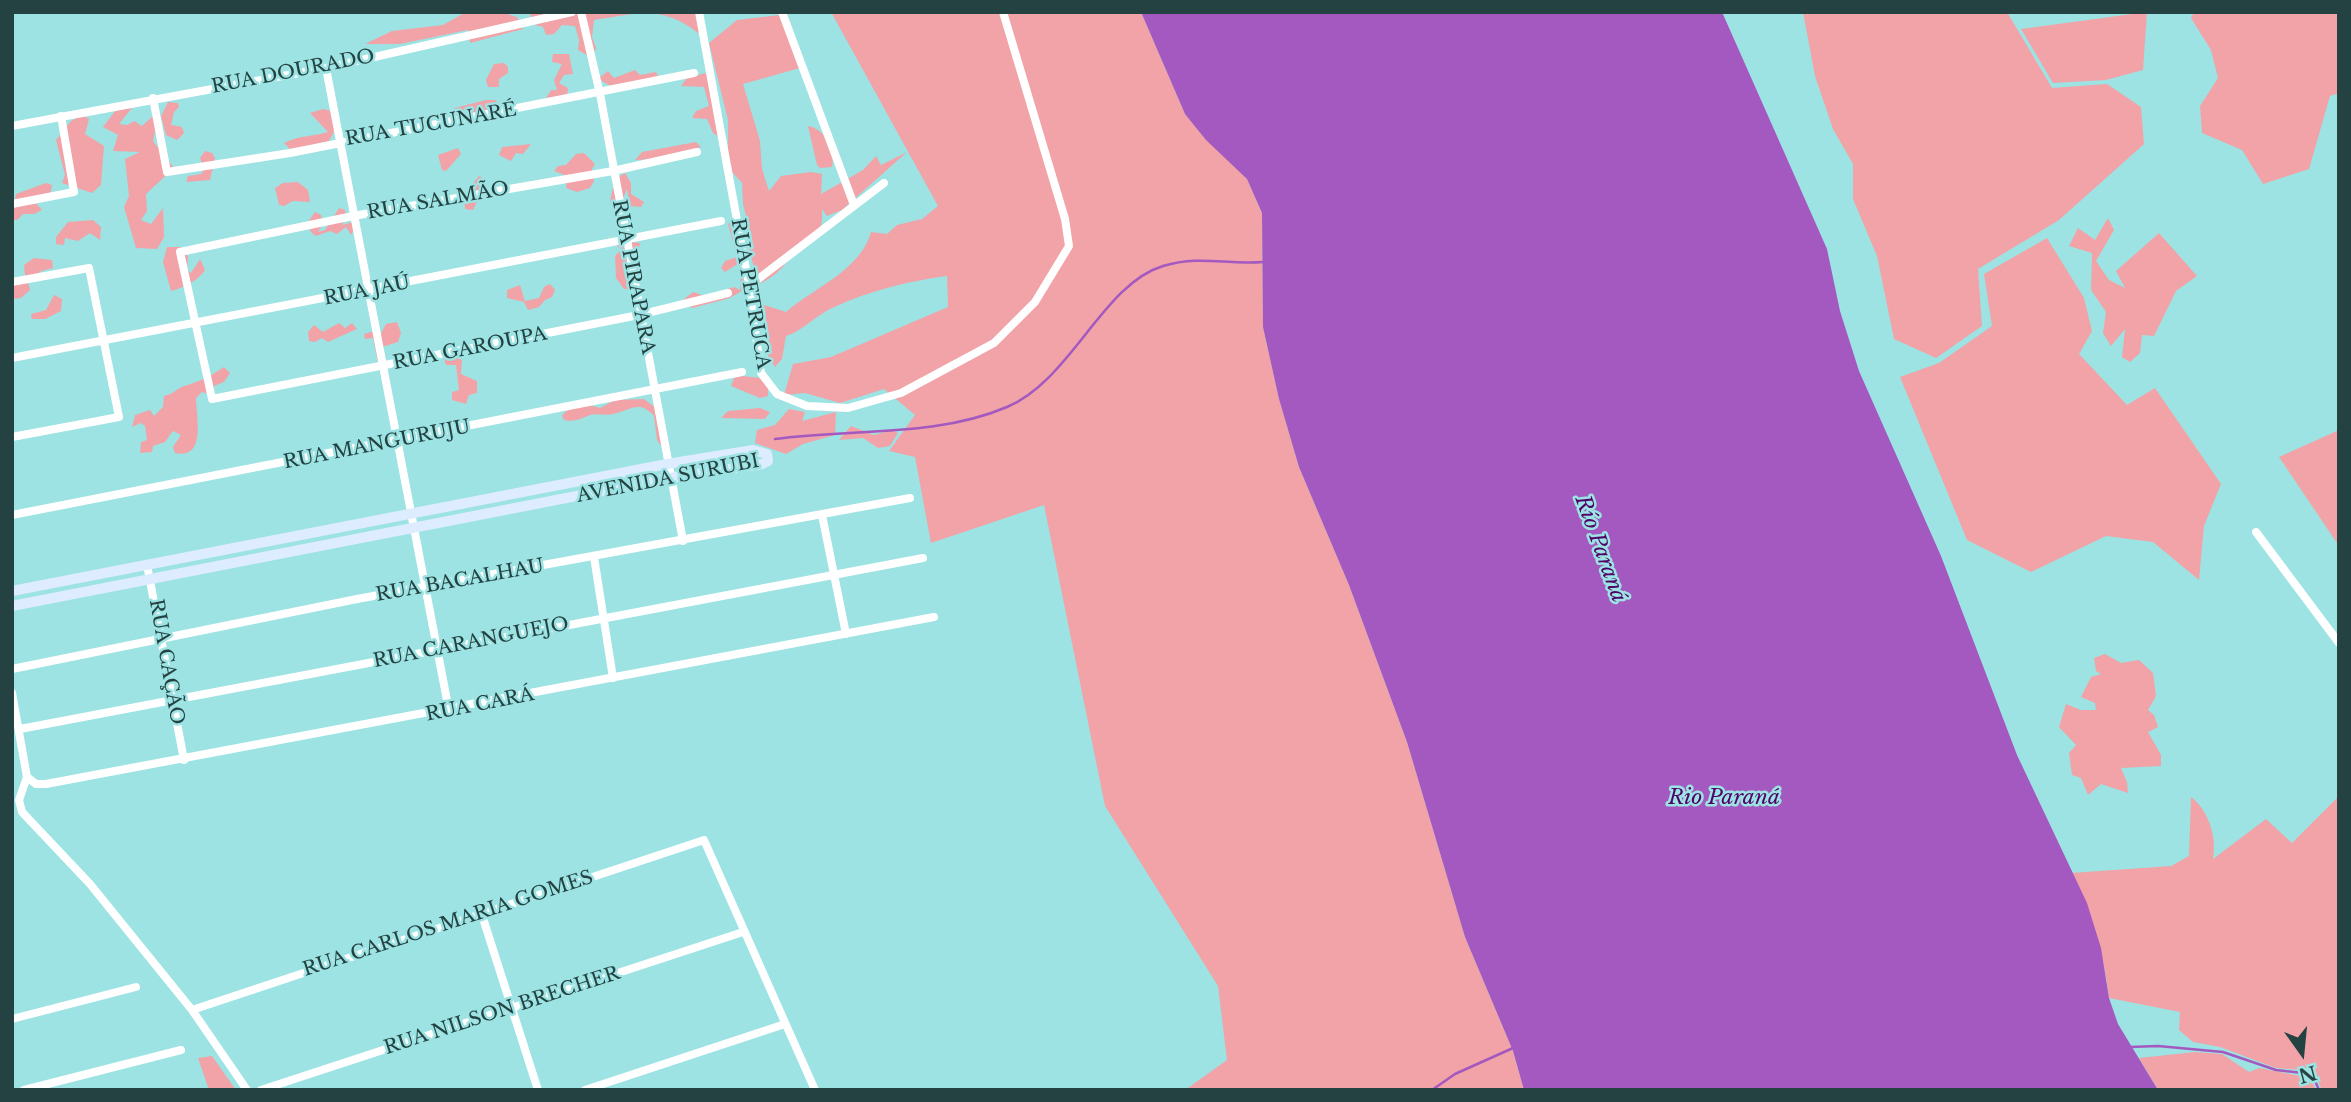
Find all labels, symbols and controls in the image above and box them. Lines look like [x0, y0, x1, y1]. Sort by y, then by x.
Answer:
street label: RUA DOURADO [210, 45, 376, 99]
street label: RUA TUCUNARÉ [344, 99, 518, 151]
street label: RUA SALMÃO [365, 177, 511, 225]
street label: RUA PIRAPARA [607, 198, 659, 356]
street label: RUA PETRUCA [725, 217, 775, 371]
street label: RUA JAÚ [322, 271, 412, 311]
street label: RUA GAROUPA [391, 323, 549, 375]
street label: RUA MANGURUJU [281, 416, 473, 474]
street label: AVENIDA SURUBI [575, 450, 761, 508]
water label: Río Paraná [1569, 492, 1631, 606]
street label: RUA BACALHAU [374, 555, 546, 607]
street label: RUA CAÇÃO [144, 597, 188, 727]
street label: RUA CARANGUEJO [371, 613, 571, 673]
street label: RUA CARÁ [424, 683, 536, 727]
water label: Rio Paraná [1668, 785, 1780, 811]
street label: RUA CARLOS MARIA GOMES [300, 866, 596, 982]
street label: RUA NILSON BRECHER [381, 962, 623, 1060]
north arrow [2267, 1018, 2337, 1088]
text: N [2296, 1060, 2319, 1087]

